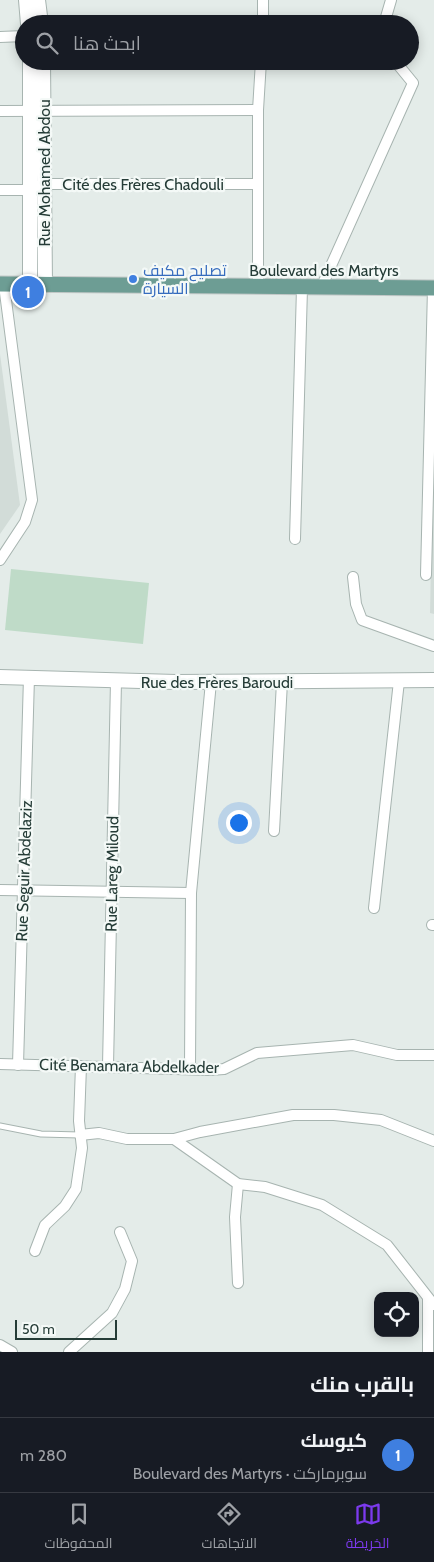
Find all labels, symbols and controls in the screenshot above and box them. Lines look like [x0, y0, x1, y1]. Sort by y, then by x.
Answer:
search box [15, 15, 419, 70]
icon: search [33, 29, 61, 57]
text: ابحث هنا [73, 32, 141, 55]
street label: Rue Mohamed Abdou [35, 99, 54, 247]
street label: Cité des Frères Chadouli [62, 175, 224, 194]
place label: تصليح مكيف السيارة [143, 261, 227, 298]
street label: Boulevard des Martyrs [249, 261, 399, 280]
pin: 1 [12, 273, 44, 311]
marker: تصليح مكيف السيارة [127, 273, 139, 285]
street label: Rue des Frères Baroudi [141, 673, 293, 692]
street label: Rue Seguir Abdelaziz [12, 800, 36, 942]
your location [226, 810, 252, 836]
street label: Rue Lareg Miloud [101, 816, 123, 932]
street label: Cité Benamara Abdelkader [39, 1055, 220, 1077]
map controls [374, 1292, 419, 1337]
button: locate [374, 1292, 419, 1337]
scale bar [15, 1317, 118, 1340]
text: 50 m [22, 1320, 55, 1338]
text: بالقرب منك [310, 1372, 414, 1397]
text: كيوسك [301, 1429, 367, 1452]
text: 280 m [20, 1446, 67, 1465]
text: 1 [395, 1446, 401, 1465]
text: سوبرماركت · Boulevard des Martyrs [133, 1464, 367, 1483]
tab: المحفوظات [44, 1500, 113, 1556]
tab: الاتجاهات [202, 1500, 257, 1556]
tab: الخريطة [346, 1500, 390, 1556]

